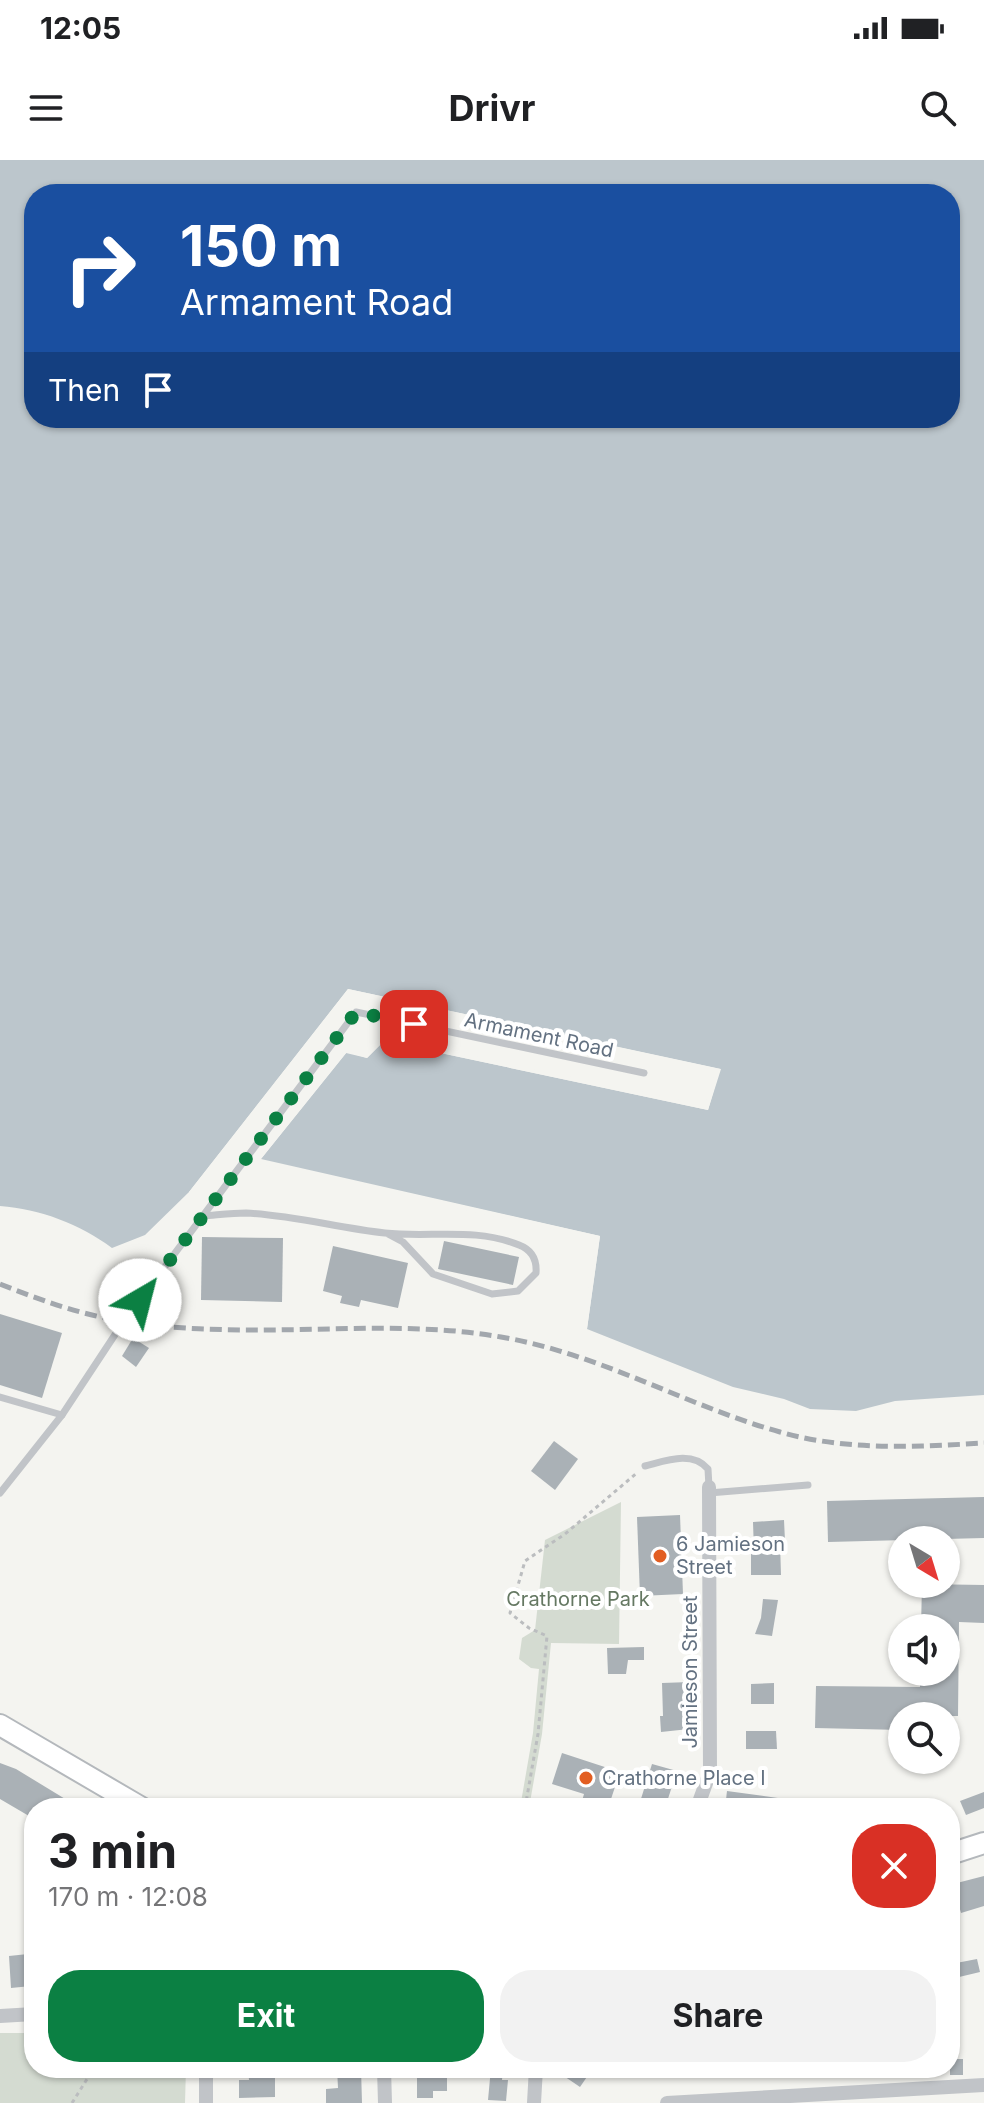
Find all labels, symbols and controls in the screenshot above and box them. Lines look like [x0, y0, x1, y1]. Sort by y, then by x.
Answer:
text: 12:05 [40, 10, 121, 46]
icon: menu [24, 86, 68, 130]
text: Drivr [449, 86, 535, 130]
icon: search [916, 86, 960, 130]
text: 150 m [180, 212, 342, 280]
icon: right [48, 216, 152, 320]
text: Armament Road [180, 280, 453, 324]
icon: arrive [136, 368, 180, 412]
text: Then [48, 372, 120, 408]
pin [380, 990, 448, 1058]
icon: arrive [392, 1002, 436, 1046]
street label: Armament Road [462, 1007, 616, 1063]
position arrow [98, 1258, 182, 1342]
north arrow [888, 1526, 960, 1598]
map controls [888, 1526, 960, 1774]
place label: 6 Jamieson Street [676, 1532, 785, 1579]
marker: 6 Jamieson Street [651, 1547, 669, 1565]
park label: Crathorne Park [506, 1587, 650, 1611]
street label: Jamieson Street [678, 1595, 702, 1749]
button: sound [888, 1614, 960, 1686]
button: search [888, 1702, 960, 1774]
place label: Crathorne Place I [602, 1766, 766, 1790]
marker: Crathorne Place I [577, 1769, 595, 1787]
text: 3 min [48, 1821, 177, 1880]
button: close [852, 1824, 936, 1908]
text: 170 m · 12:08 [48, 1881, 208, 1912]
button: Exit [48, 1970, 484, 2062]
button: Share [500, 1970, 936, 2062]

